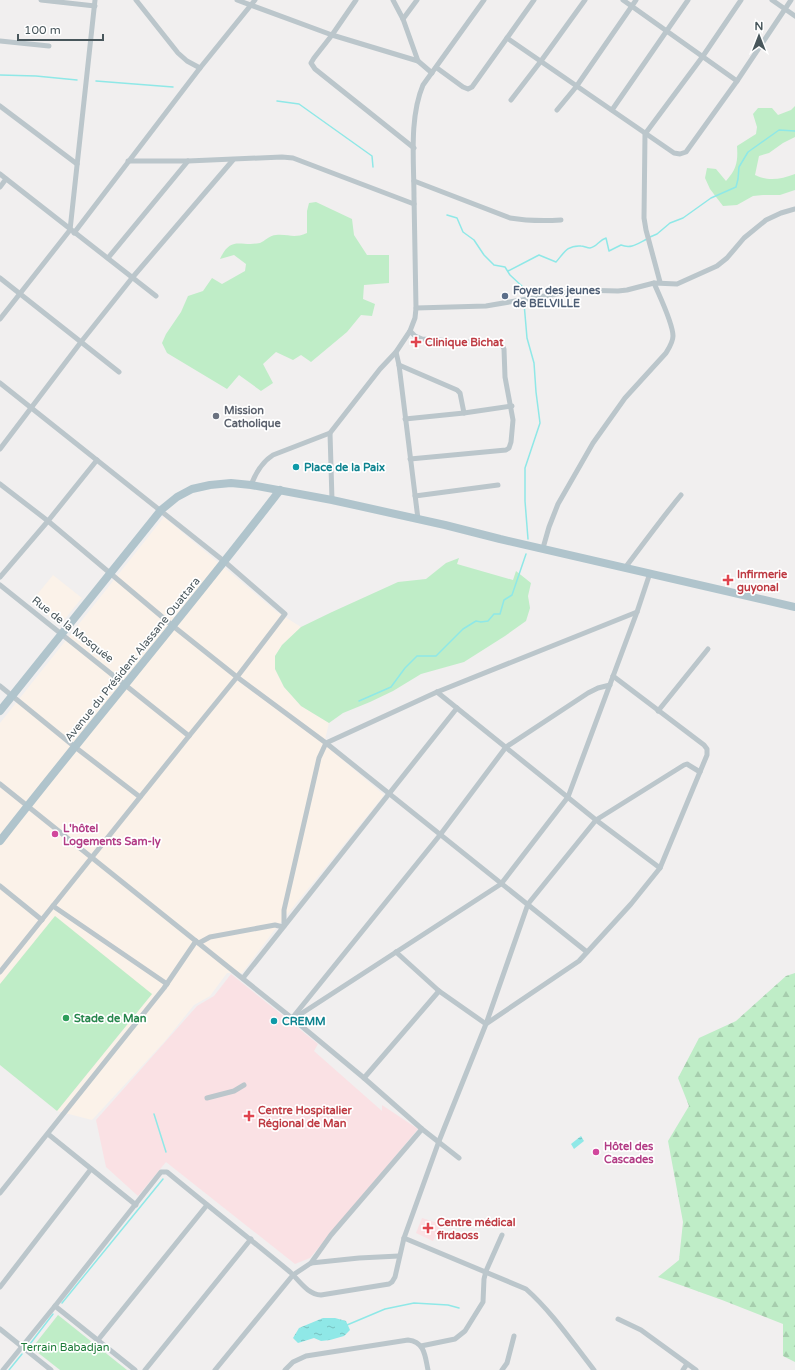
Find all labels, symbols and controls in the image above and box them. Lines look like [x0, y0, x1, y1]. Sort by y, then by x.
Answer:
scale bar [18, 16, 103, 42]
north arrow [739, 16, 779, 56]
text: N [755, 20, 763, 33]
text: 100 m [24, 23, 61, 37]
place label: Foyer des jeunes de BELVILLE [513, 284, 601, 310]
marker: Foyer des jeunes de BELVILLE [500, 291, 510, 301]
marker: Clinique Bichat [410, 336, 422, 348]
place label: Clinique Bichat [425, 336, 504, 350]
place label: Mission Catholique [224, 404, 281, 431]
marker: Mission Catholique [211, 411, 221, 421]
place label: Place de la Paix [304, 461, 385, 474]
marker: Place de la Paix [291, 462, 301, 472]
place label: Infirmerie guyonal [737, 568, 788, 595]
marker: Infirmerie guyonal [722, 574, 734, 586]
street label: Avenue du Président Alassane Ouattara [62, 575, 203, 744]
street label: Rue de la Mosquée [29, 593, 116, 665]
place label: L'hôtel Logements Sam-ly [63, 822, 161, 849]
marker: L'hôtel Logements Sam-ly [50, 829, 60, 839]
place label: Stade de Man [74, 1012, 147, 1025]
marker: Stade de Man [61, 1013, 71, 1023]
place label: CREMM [282, 1015, 326, 1028]
marker: CREMM [269, 1016, 279, 1026]
place label: Centre Hospitalier Régional de Man [258, 1104, 352, 1131]
marker: Centre Hospitalier Régional de Man [243, 1110, 255, 1122]
place label: Hôtel des Cascades [604, 1140, 654, 1166]
marker: Hôtel des Cascades [591, 1147, 601, 1157]
place label: Centre médical firdaoss [436, 1216, 516, 1242]
marker: Centre médical firdaoss [422, 1222, 434, 1234]
park label: Terrain Babadjan [21, 1341, 109, 1354]

